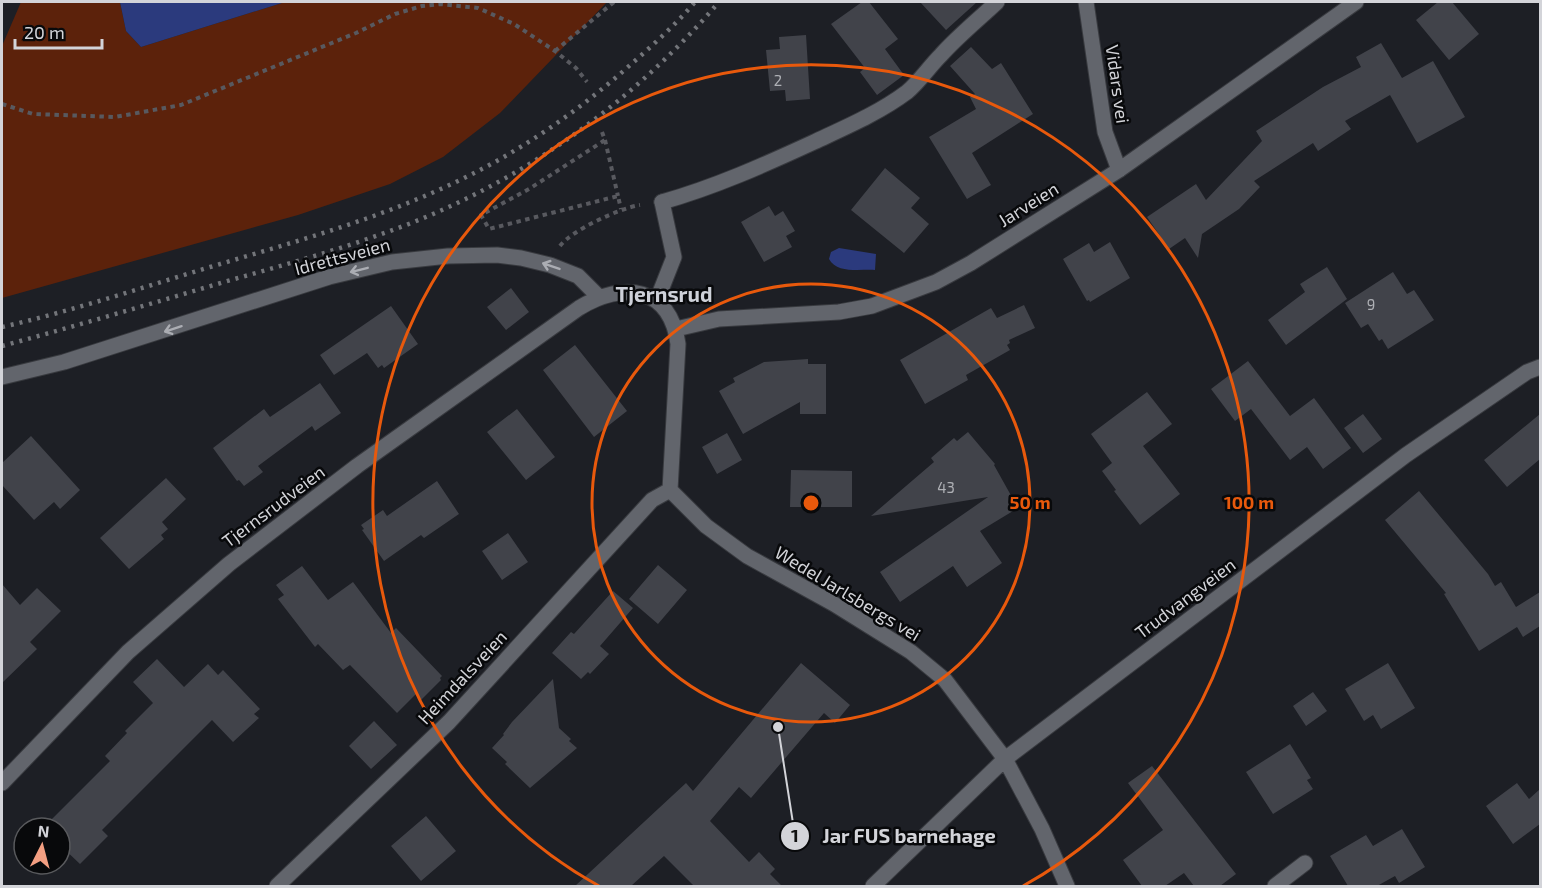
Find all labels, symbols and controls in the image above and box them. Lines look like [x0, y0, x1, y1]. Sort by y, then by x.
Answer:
scale bar [15, 12, 102, 50]
text: 20 m [24, 21, 65, 43]
street label: Vidars vei [1102, 43, 1134, 125]
house number: 2 [774, 71, 782, 89]
street label: Jarveien [994, 177, 1062, 231]
street label: Idrettsveien [292, 233, 392, 279]
one-way arrow [542, 259, 561, 270]
one-way arrow [350, 265, 369, 276]
district label: Tjernsrud [616, 281, 713, 306]
house number: 9 [1367, 295, 1375, 313]
one-way arrow [164, 324, 183, 335]
street label: Tjernsrudveien [217, 460, 329, 552]
house number: 43 [937, 478, 955, 496]
text: 50 m [1009, 491, 1051, 513]
text: 100 m [1224, 491, 1274, 513]
centre of rings [801, 493, 821, 513]
street label: Wedel Jarlsbergs vei [771, 541, 925, 645]
street label: Trudvangveien [1130, 553, 1240, 643]
street label: Heimdalsveien [413, 626, 511, 728]
north arrow [12, 816, 72, 876]
callout: Jar FUS barnehage [780, 817, 1008, 855]
text: N [37, 821, 50, 841]
text: Jar FUS barnehage [822, 823, 996, 847]
text: 1 [791, 824, 799, 846]

